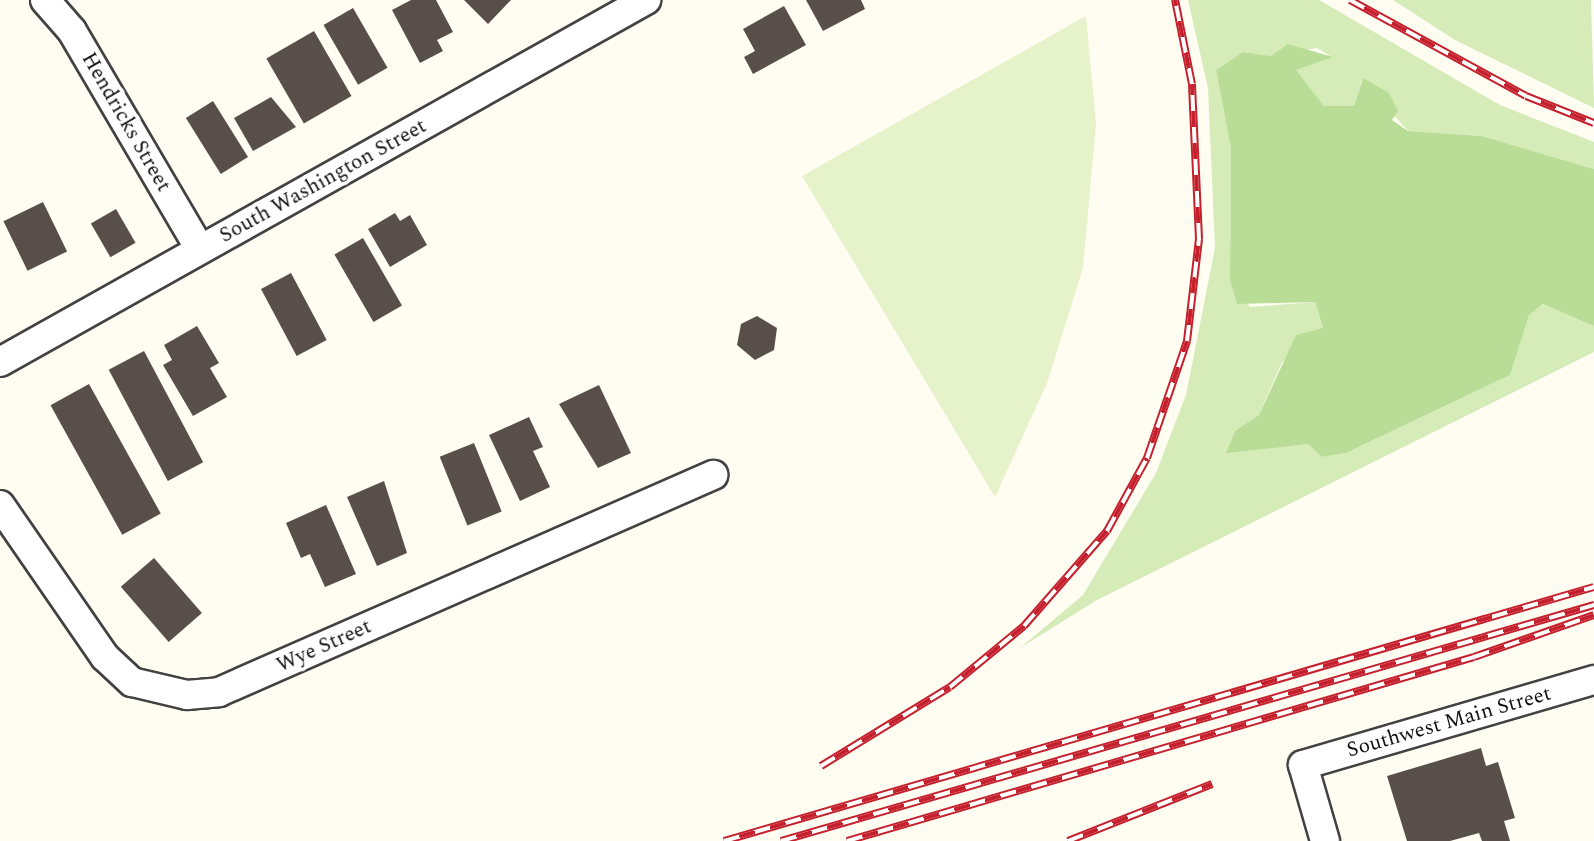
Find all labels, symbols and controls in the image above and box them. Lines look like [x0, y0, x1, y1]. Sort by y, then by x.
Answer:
street label: Hendricks Street [76, 48, 176, 196]
street label: South Washington Street [215, 114, 431, 248]
street label: Wye Street [273, 614, 375, 678]
street label: Southwest Main Street [1344, 681, 1554, 763]

